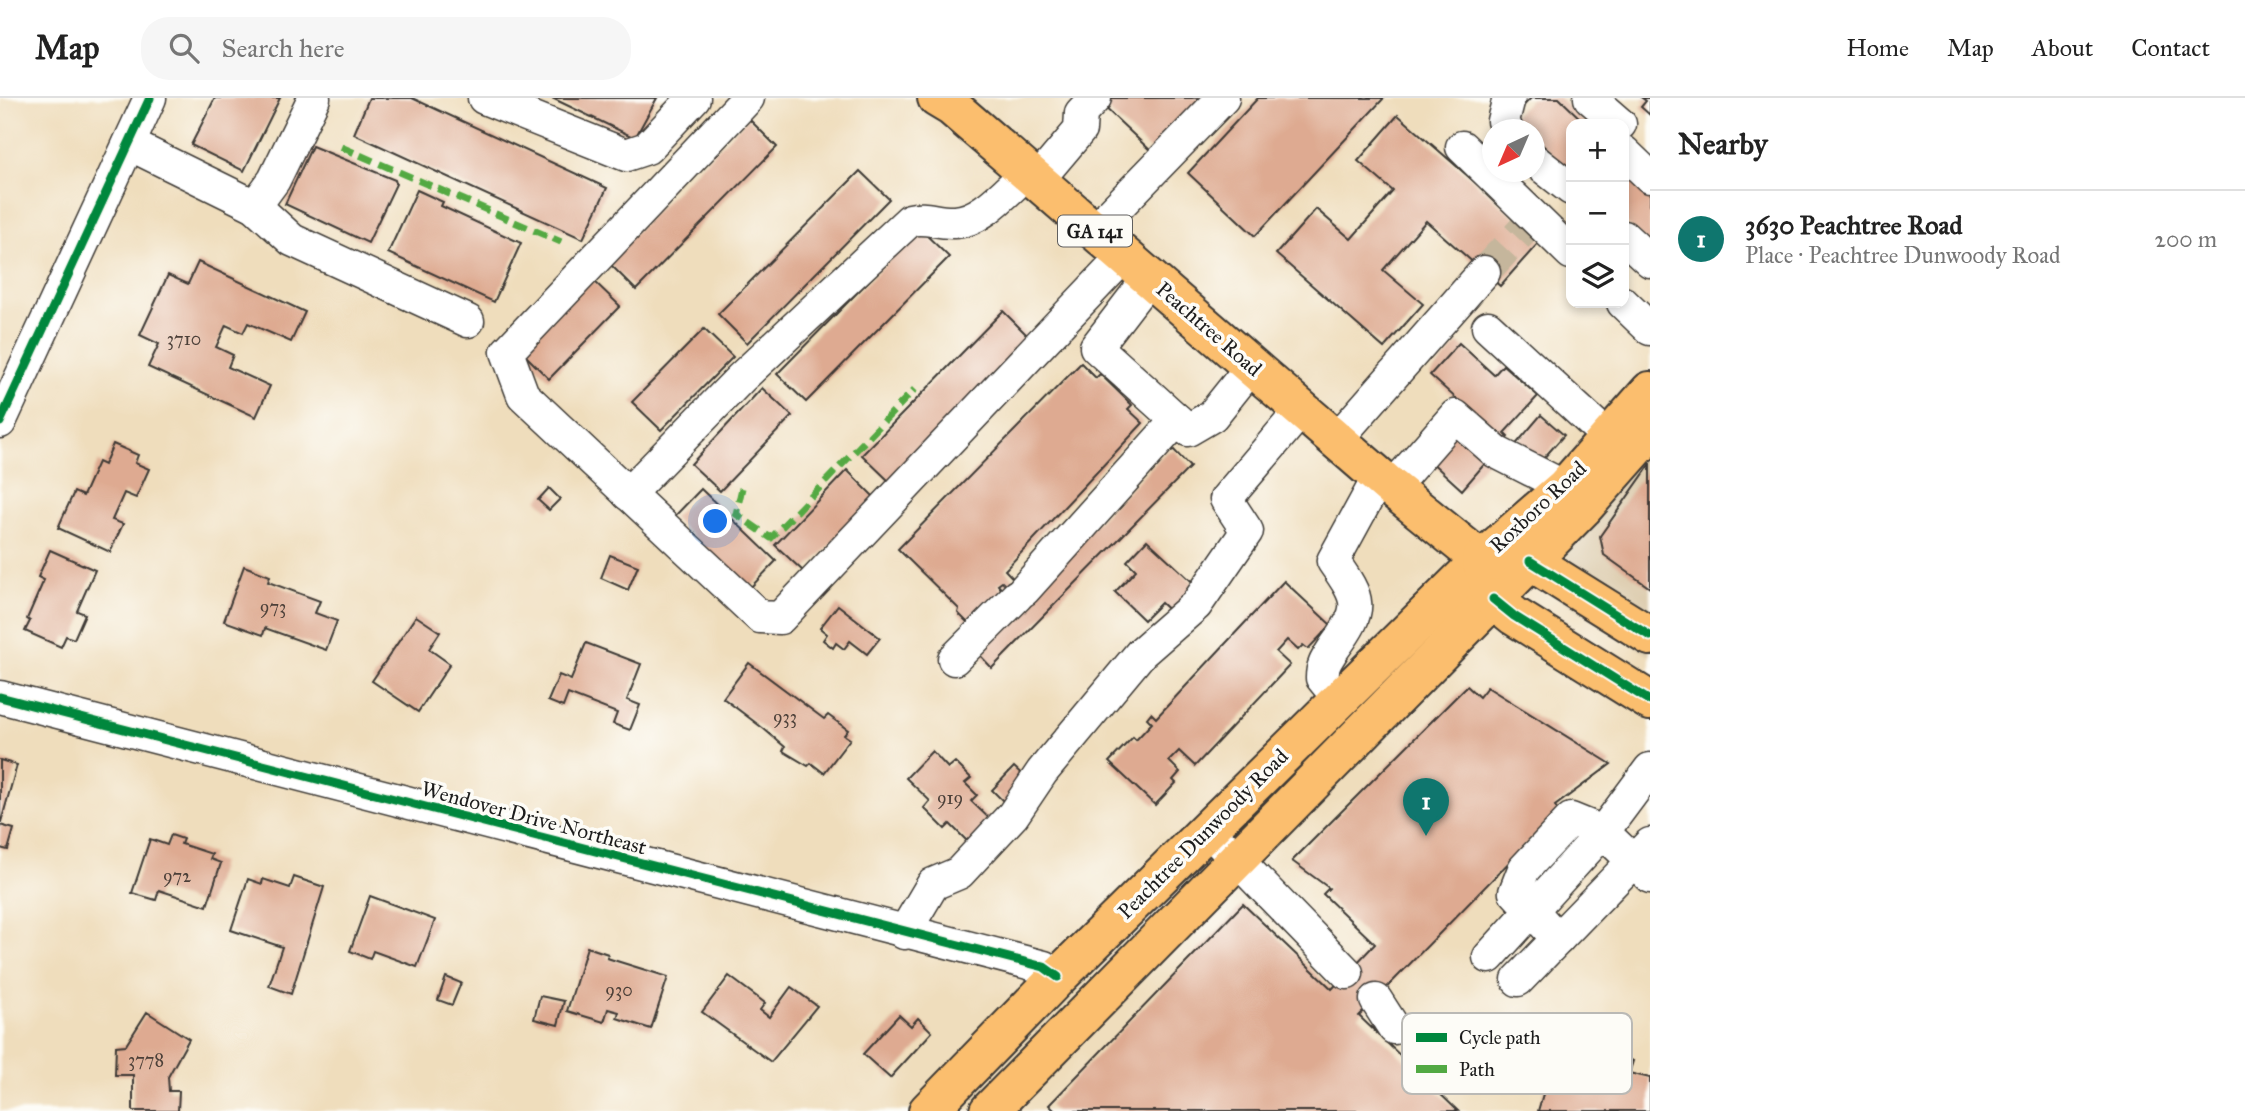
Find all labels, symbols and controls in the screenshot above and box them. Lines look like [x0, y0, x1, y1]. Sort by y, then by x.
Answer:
search box [141, 17, 631, 80]
text: Map [35, 28, 99, 68]
icon: search [165, 29, 203, 67]
text: Search here [221, 32, 345, 64]
text: Home [1846, 33, 1909, 63]
text: Map [1947, 33, 1994, 63]
text: About [2032, 33, 2093, 63]
text: Contact [2131, 33, 2210, 63]
north arrow [1482, 119, 1545, 182]
map controls [1566, 119, 1629, 308]
button: + [1566, 119, 1629, 182]
text: Nearby [1678, 126, 1768, 162]
button: − [1566, 182, 1629, 245]
text: 3630 Peachtree Road [1745, 209, 1963, 241]
road number: GA 141 [1058, 216, 1132, 246]
text: 1 [1696, 225, 1706, 253]
text: 200 m [2155, 225, 2217, 253]
text: Place · Peachtree Dunwoody Road [1745, 241, 2060, 269]
button: layers [1566, 245, 1629, 308]
street label: Peachtree Road [1151, 276, 1267, 382]
house number: 3710 [167, 328, 201, 350]
street label: Roxboro Road [1484, 455, 1592, 559]
your location [698, 504, 732, 538]
house number: 973 [260, 596, 286, 618]
house number: 933 [773, 706, 797, 728]
street label: Peachtree Dunwoody Road [1112, 743, 1294, 925]
street label: Wendover Drive Northeast [419, 775, 650, 861]
pin: 1 [1403, 778, 1449, 836]
house number: 919 [937, 787, 963, 809]
house number: 972 [163, 865, 191, 887]
house number: 930 [605, 979, 633, 1001]
legend [1402, 1013, 1632, 1094]
text: Cycle path [1459, 1026, 1541, 1049]
house number: 3778 [128, 1049, 164, 1071]
text: Path [1459, 1058, 1495, 1081]

